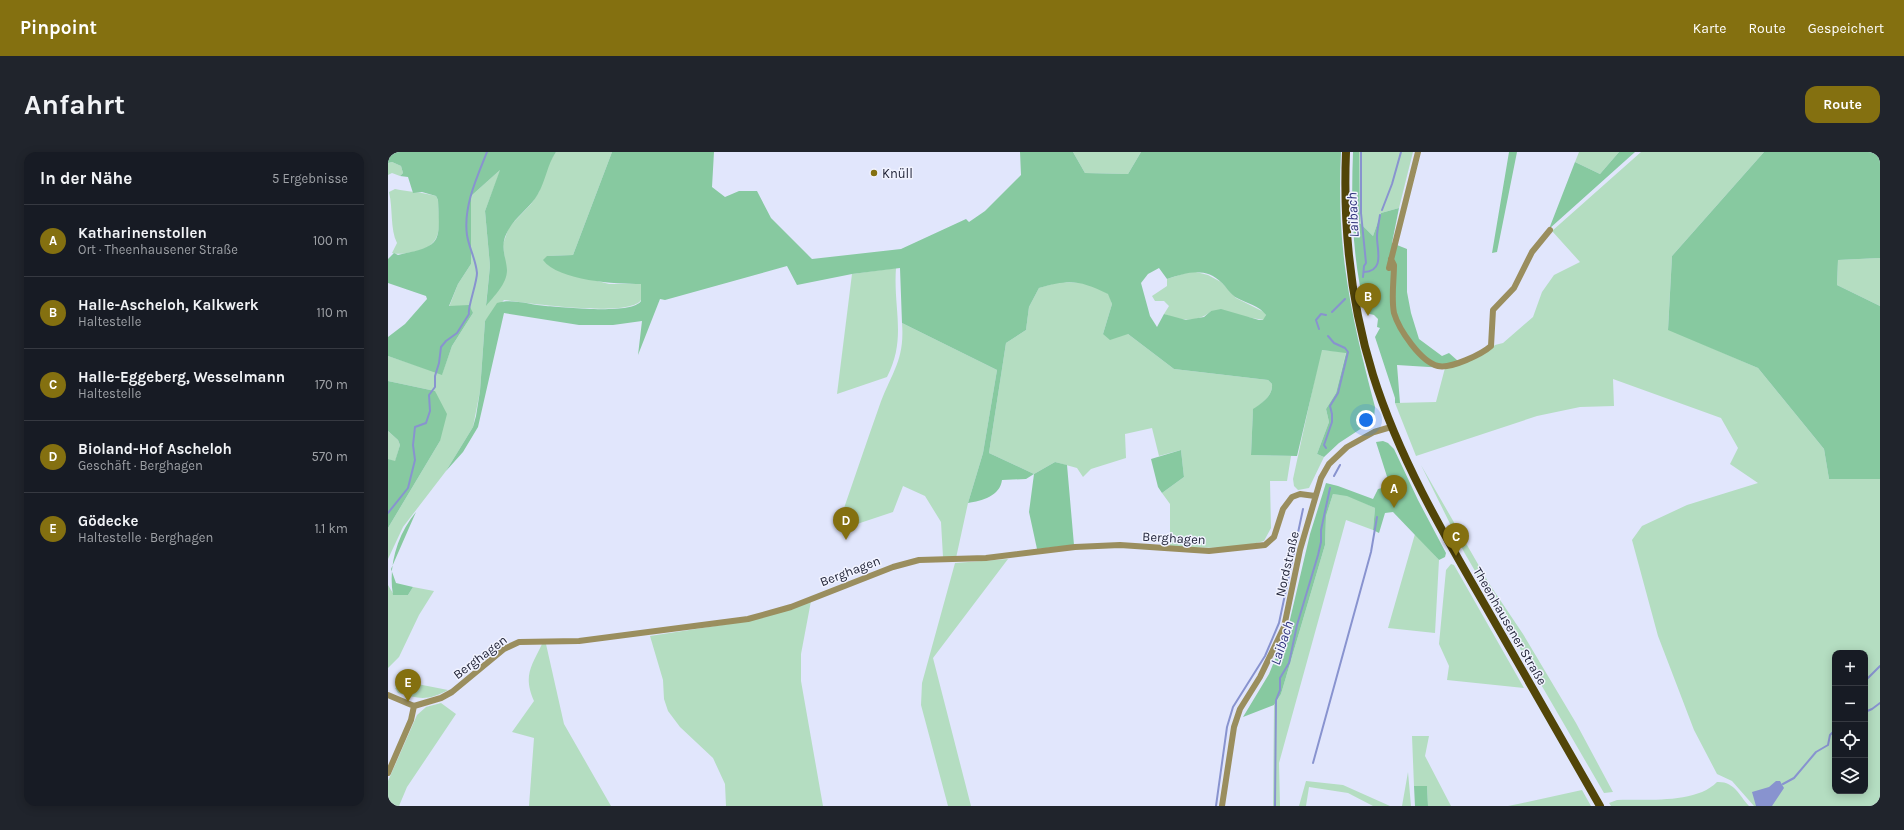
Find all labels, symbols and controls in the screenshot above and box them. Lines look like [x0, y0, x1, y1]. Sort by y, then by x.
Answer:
text: Pinpoint [20, 17, 97, 39]
text: Karte [1693, 20, 1727, 37]
text: Route [1749, 20, 1786, 37]
text: Gespeichert [1808, 20, 1884, 37]
button: Route [1805, 86, 1880, 123]
text: Anfahrt [24, 88, 125, 121]
place label: Knüll [882, 166, 913, 181]
text: In der Nähe [40, 168, 132, 188]
marker: Knüll [869, 168, 879, 178]
text: 5 Ergebnisse [272, 171, 348, 186]
water label: Laibach [1343, 192, 1363, 238]
text: Katharinenstollen [78, 224, 207, 242]
text: A [49, 233, 57, 248]
text: 100 m [313, 233, 348, 248]
text: Ort · Theenhausener Straße [78, 242, 238, 257]
pin: B [1355, 283, 1381, 316]
text: Halle-Ascheloh, Kalkwerk [78, 296, 259, 314]
text: B [49, 305, 57, 320]
text: 110 m [316, 305, 348, 320]
text: Haltestelle [78, 314, 141, 329]
text: Halle-Eggeberg, Wesselmann [78, 368, 285, 386]
text: C [49, 377, 57, 392]
text: 170 m [315, 377, 348, 392]
text: Haltestelle [78, 386, 141, 401]
your location [1356, 410, 1376, 430]
text: Bioland-Hof Ascheloh [78, 440, 232, 458]
text: D [49, 449, 57, 464]
text: 570 m [312, 449, 348, 464]
text: Geschäft · Berghagen [78, 458, 203, 473]
pin: A [1381, 475, 1407, 508]
pin: D [833, 507, 859, 540]
text: Gödecke [78, 512, 139, 530]
text: E [49, 521, 57, 536]
text: 1.1 km [315, 521, 348, 536]
pin: C [1443, 523, 1469, 556]
street label: Berghagen [1142, 529, 1206, 547]
text: Haltestelle · Berghagen [78, 530, 213, 545]
street label: Nordstraße [1272, 530, 1302, 598]
street label: Berghagen [818, 553, 882, 589]
street label: Theenhausener Straße [1470, 564, 1550, 688]
water label: Laibach [1267, 619, 1297, 667]
street label: Berghagen [450, 632, 510, 682]
map controls [1832, 650, 1868, 794]
button: + [1832, 650, 1868, 686]
pin: E [395, 669, 421, 702]
button: − [1832, 686, 1868, 722]
button: locate [1832, 722, 1868, 758]
button: layers [1832, 758, 1868, 794]

